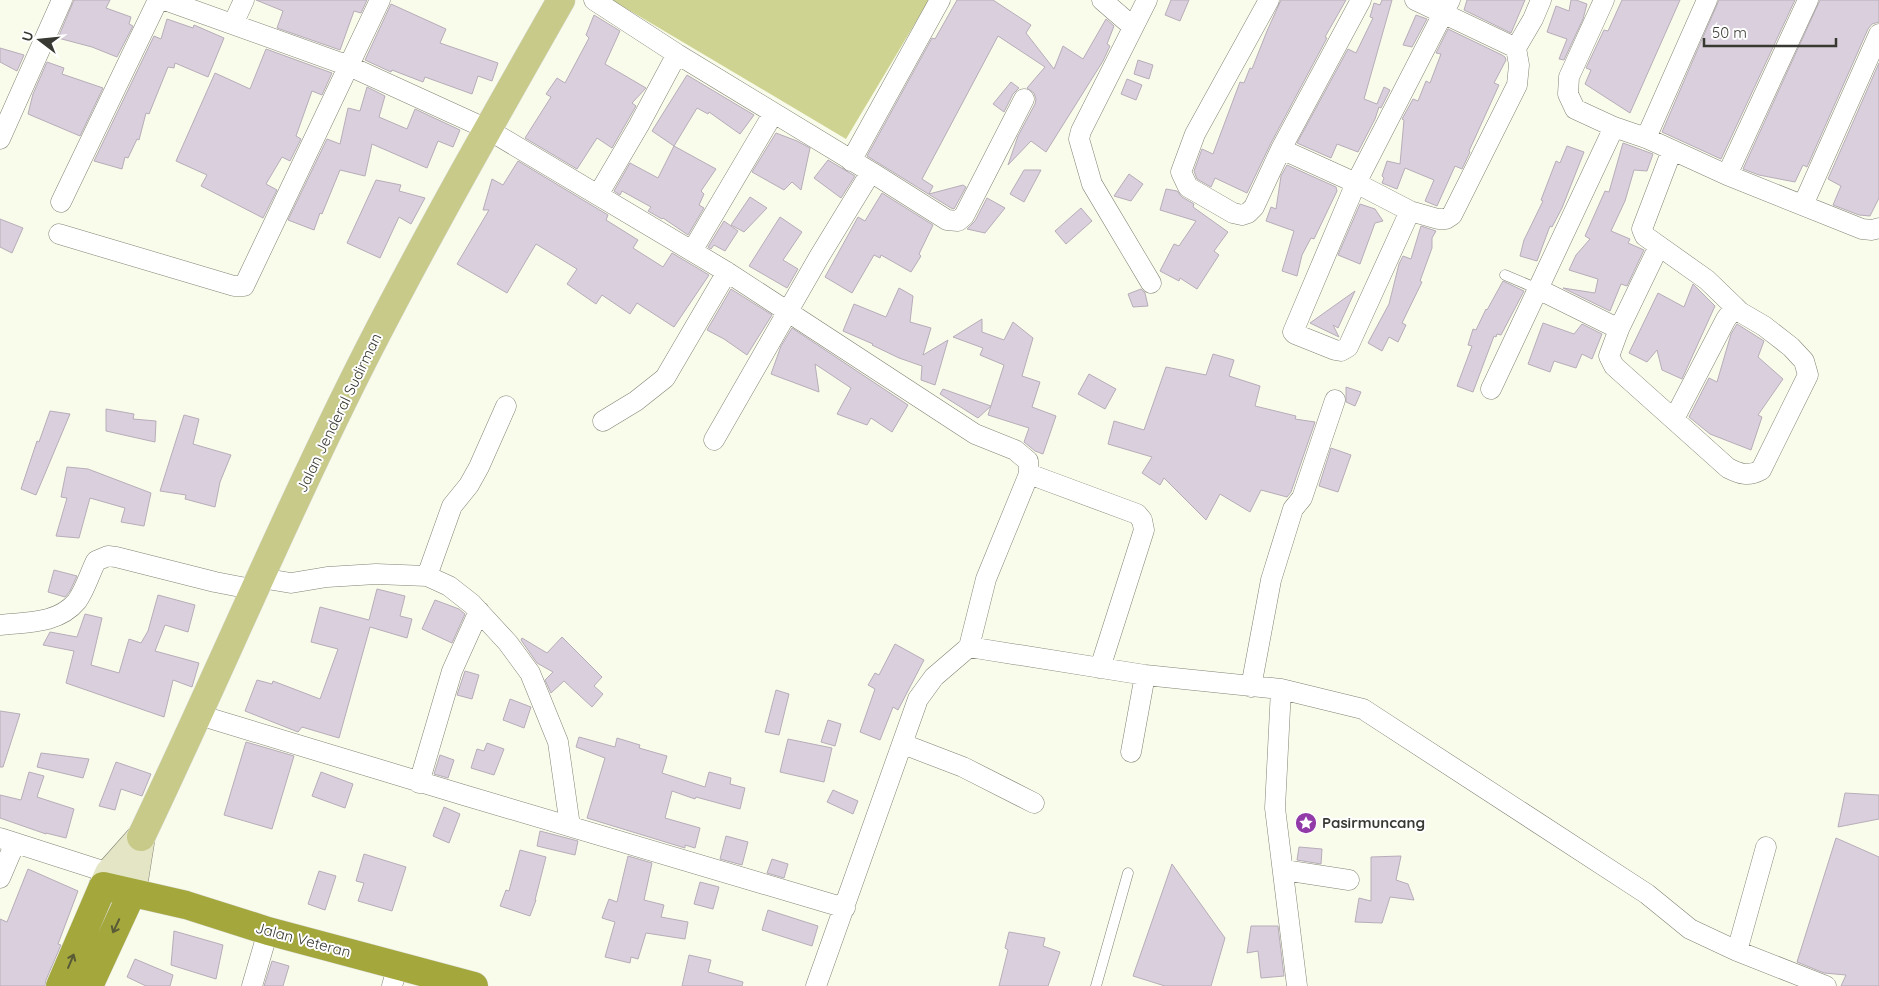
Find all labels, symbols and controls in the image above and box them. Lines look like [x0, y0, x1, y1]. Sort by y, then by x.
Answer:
north arrow [15, 15, 65, 65]
scale bar [1704, 15, 1836, 47]
text: 50 m [1712, 23, 1747, 42]
text: U [17, 29, 38, 44]
street label: Jalan Jenderal Sudirman [292, 330, 385, 496]
place icon: Pasirmuncang [1294, 811, 1318, 835]
place label: Pasirmuncang [1322, 813, 1425, 832]
one-way arrow [111, 918, 121, 933]
street label: Jalan Veteran [253, 918, 353, 961]
one-way arrow [66, 954, 76, 969]

